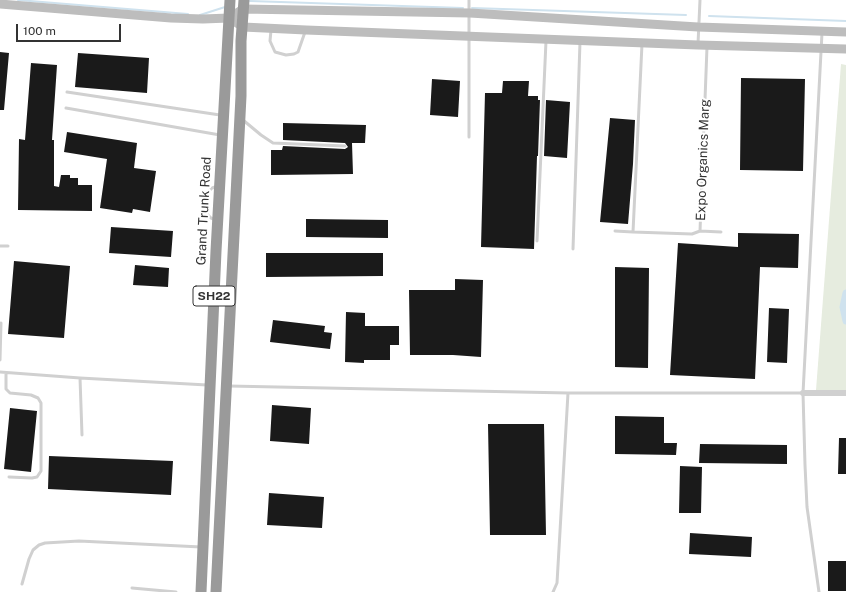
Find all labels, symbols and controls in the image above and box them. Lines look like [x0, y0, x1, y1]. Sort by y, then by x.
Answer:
scale bar [18, 16, 123, 42]
text: 100 m [23, 24, 56, 38]
street label: Expo Organics Marg [693, 99, 713, 221]
street label: Grand Trunk Road [193, 156, 215, 266]
road number: SH22 [193, 286, 235, 306]

